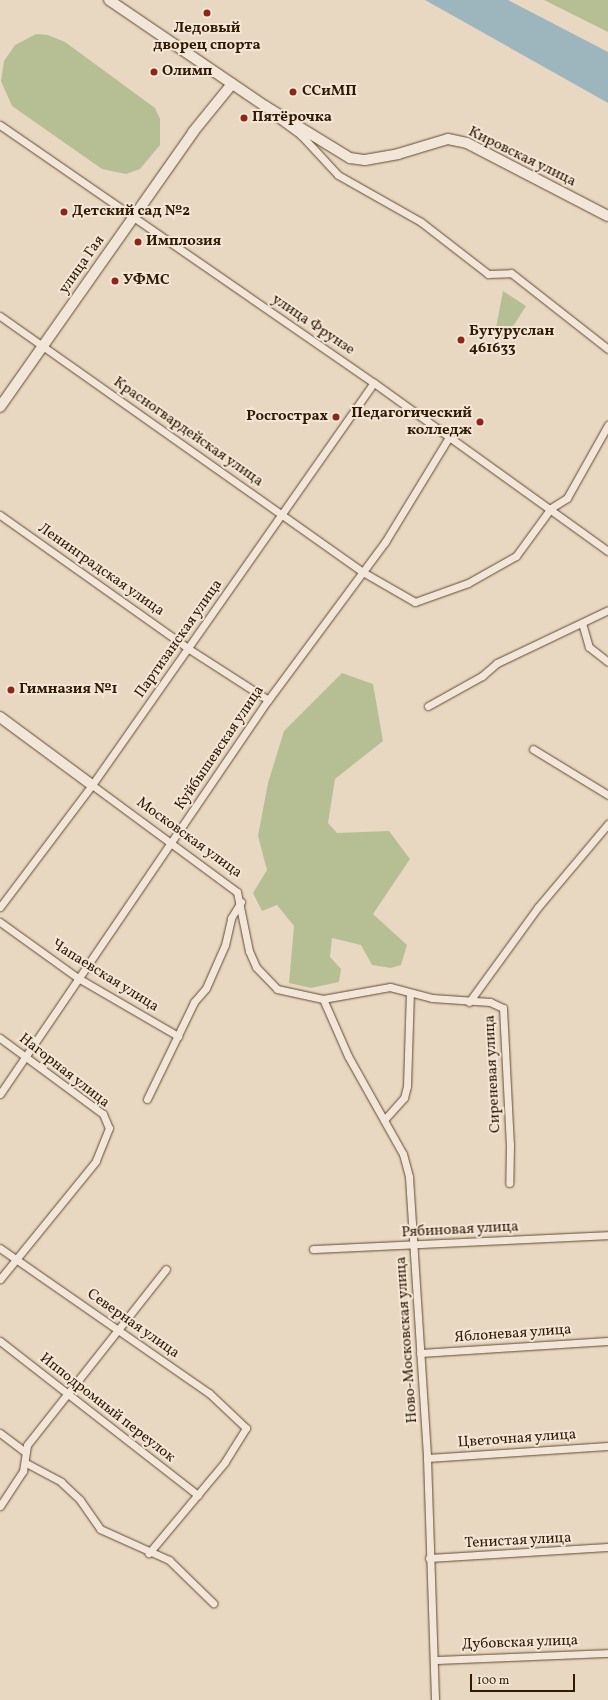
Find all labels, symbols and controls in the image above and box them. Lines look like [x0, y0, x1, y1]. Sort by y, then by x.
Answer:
marker: Ледовый дворец спорта [202, 8, 212, 18]
place label: Ледовый дворец спорта [153, 19, 261, 54]
place label: Олимп [162, 63, 212, 81]
marker: Олимп [149, 67, 159, 77]
place label: ССиМП [302, 83, 357, 101]
marker: ССиМП [287, 86, 299, 98]
place label: Пятёрочка [252, 109, 332, 127]
marker: Пятёрочка [239, 113, 249, 123]
street label: Кировская улица [465, 123, 579, 191]
place label: Детский сад №2 [72, 203, 190, 221]
marker: Детский сад №2 [59, 207, 69, 217]
street label: улица Гая [55, 232, 109, 298]
place label: Имплозия [146, 233, 221, 251]
marker: Имплозия [133, 237, 143, 247]
place label: УФМС [123, 272, 170, 290]
marker: УФМС [110, 276, 120, 286]
street label: улица Фрунзе [268, 291, 358, 359]
place label: Бугуруслан 461633 [469, 322, 554, 357]
marker: Бугуруслан 461633 [456, 335, 466, 345]
street label: Красногвардейская улица [109, 373, 267, 491]
place label: Педагогический колледж [351, 404, 472, 439]
place label: Росгострах [246, 408, 328, 426]
marker: Росгострах [331, 412, 341, 422]
marker: Педагогический колледж [475, 417, 485, 427]
street label: Ленинградская улица [34, 519, 168, 621]
street label: Партизанская улица [131, 576, 227, 702]
place label: Гимназия №1 [19, 681, 118, 699]
street label: Куйбышевская улица [171, 682, 269, 814]
marker: Гимназия №1 [6, 685, 16, 695]
street label: Московская улица [133, 794, 245, 882]
street label: Чапаевская улица [48, 936, 162, 1016]
street label: Сиреневая улица [481, 1014, 505, 1134]
street label: Нагорная улица [15, 1030, 113, 1112]
street label: Рябиновая улица [401, 1218, 519, 1242]
street label: Ново-Московская улица [392, 1256, 422, 1424]
street label: Северная улица [83, 1285, 183, 1363]
street label: Яблоневая улица [454, 1321, 572, 1347]
street label: Ипподромный переулок [36, 1350, 178, 1466]
street label: Цветочная улица [457, 1426, 577, 1452]
street label: Тенистая улица [464, 1529, 572, 1553]
street label: Дубовская улица [461, 1632, 579, 1654]
scale bar [472, 1666, 577, 1692]
text: 100 m [477, 1673, 509, 1689]

